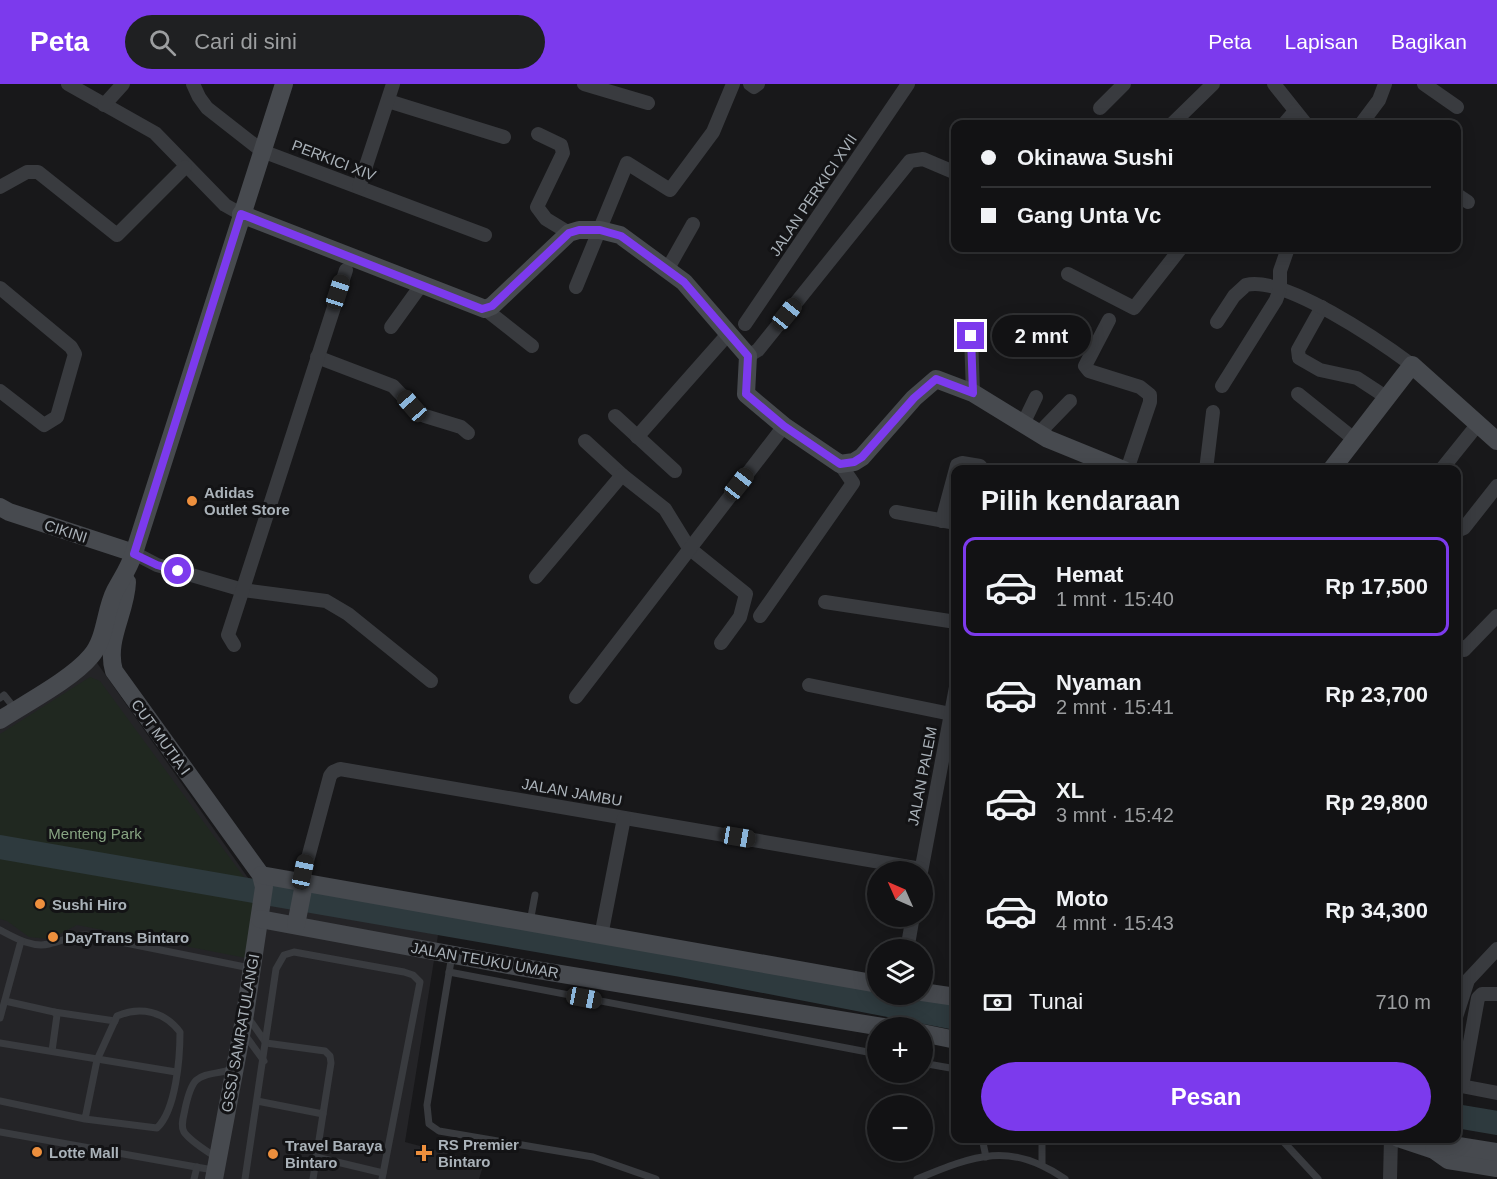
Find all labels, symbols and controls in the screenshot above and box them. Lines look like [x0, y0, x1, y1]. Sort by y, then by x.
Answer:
search box [125, 15, 545, 69]
text: Peta [30, 26, 89, 57]
icon: search [146, 26, 179, 59]
text: Cari di sini [194, 29, 297, 54]
text: Peta [1208, 30, 1252, 53]
text: Lapisan [1285, 30, 1358, 53]
text: Bagikan [1391, 30, 1467, 53]
street label: JALAN PERKICI XVII [766, 131, 860, 259]
street label: PERKICI XIV [290, 136, 378, 184]
text: Okinawa Sushi [1017, 145, 1174, 170]
text: Gang Unta Vc [1017, 203, 1161, 228]
car [324, 272, 352, 312]
car [769, 294, 805, 334]
callout: 2 mnt [992, 315, 1091, 357]
route end [957, 322, 984, 349]
text: 2 mnt [1015, 325, 1068, 347]
car [393, 387, 431, 425]
car [721, 464, 757, 504]
place label: Adidas Outlet Store [204, 484, 290, 518]
text: Pilih kendaraan [981, 486, 1181, 516]
marker: Adidas Outlet Store [185, 494, 199, 508]
street label: CIKINI [42, 516, 90, 546]
route start [164, 557, 191, 584]
icon: car [984, 560, 1038, 614]
text: Hemat [1056, 562, 1123, 587]
text: Rp 17,500 [1325, 574, 1428, 599]
text: 1 mnt · 15:40 [1056, 588, 1174, 610]
icon: car [984, 668, 1038, 722]
text: Nyaman [1056, 670, 1142, 695]
text: Rp 23,700 [1325, 682, 1428, 707]
street label: CUT MUTIA I [128, 696, 194, 778]
text: 2 mnt · 15:41 [1056, 696, 1174, 718]
street label: JALAN PALEM [904, 725, 940, 827]
street label: JALAN JAMBU [520, 775, 624, 809]
icon: car [984, 776, 1038, 830]
text: XL [1056, 778, 1084, 803]
text: Rp 29,800 [1325, 790, 1428, 815]
text: 3 mnt · 15:42 [1056, 804, 1174, 826]
park label: Menteng Park [48, 825, 142, 842]
car [719, 825, 757, 849]
car [290, 853, 316, 891]
north arrow [867, 861, 933, 927]
map controls [867, 861, 933, 1161]
icon: car [984, 884, 1038, 938]
text: Moto [1056, 886, 1109, 911]
place label: Sushi Hiro [52, 896, 127, 913]
marker: Sushi Hiro [33, 897, 47, 911]
text: Rp 34,300 [1325, 898, 1428, 923]
text: 4 mnt · 15:43 [1056, 912, 1174, 934]
place label: DayTrans Bintaro [65, 929, 189, 946]
marker: DayTrans Bintaro [46, 930, 60, 944]
street label: JALAN TEUKU UMAR [410, 939, 560, 981]
button: layers [867, 939, 933, 1005]
street label: GSSJ SAMRATULANGI [218, 952, 262, 1114]
car [565, 986, 603, 1010]
icon: cash [981, 986, 1014, 1019]
text: Tunai [1029, 989, 1083, 1014]
text: 710 m [1375, 991, 1431, 1013]
button: + [867, 1017, 933, 1083]
button: Pesan [981, 1062, 1431, 1131]
button: − [867, 1095, 933, 1161]
place label: RS Premier Bintaro [438, 1136, 519, 1170]
place label: Travel Baraya Bintaro [285, 1137, 383, 1171]
place label: Lotte Mall [49, 1144, 119, 1161]
marker: RS Premier Bintaro [415, 1144, 433, 1162]
marker: Lotte Mall [30, 1145, 44, 1159]
marker: Travel Baraya Bintaro [266, 1147, 280, 1161]

